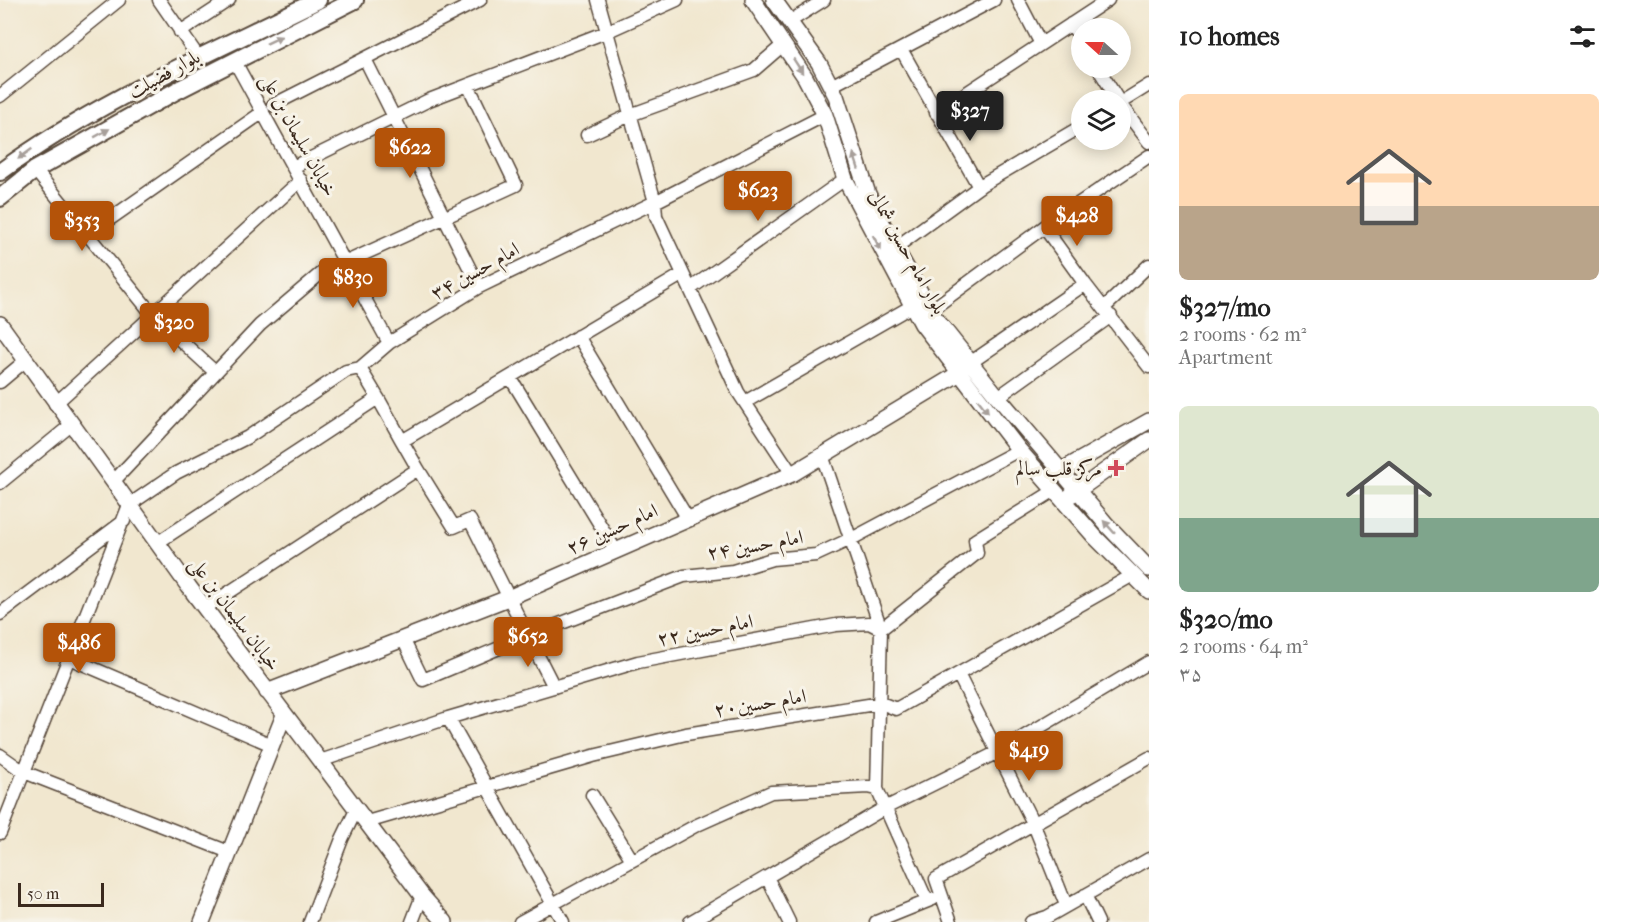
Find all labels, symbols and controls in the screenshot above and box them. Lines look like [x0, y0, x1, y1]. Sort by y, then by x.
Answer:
north arrow [1071, 18, 1131, 78]
map controls [1071, 18, 1131, 150]
icon: filters [1566, 20, 1599, 53]
text: 10 homes [1179, 21, 1280, 52]
one-way arrow [265, 36, 283, 46]
street label: بلوار فضیلت [124, 45, 204, 104]
one-way arrow [792, 58, 803, 74]
street label: خیابان سلیمان بن علی [253, 70, 342, 202]
button: layers [1071, 90, 1131, 150]
pin: $327 [934, 91, 1006, 142]
text: $327 [950, 99, 990, 122]
one-way arrow [94, 127, 110, 138]
pin: $622 [374, 128, 446, 179]
icon: home [1335, 133, 1443, 241]
text: $622 [389, 136, 431, 159]
one-way arrow [17, 148, 33, 160]
one-way arrow [851, 152, 860, 170]
pin: $623 [722, 171, 794, 222]
text: $623 [738, 179, 778, 202]
street label: بلوار امام حسین شمالی [859, 186, 952, 321]
pin: $428 [1041, 196, 1113, 247]
pin: $353 [46, 201, 118, 252]
text: $428 [1055, 204, 1099, 227]
text: $353 [64, 209, 100, 232]
one-way arrow [872, 235, 882, 252]
street label: امام حسین ۳۴ [427, 237, 526, 310]
pin: $830 [317, 258, 389, 309]
text: $830 [333, 266, 373, 289]
text: $327/mo [1179, 292, 1271, 323]
pin: $320 [138, 303, 210, 354]
text: $320 [154, 311, 194, 334]
text: 2 rooms · 62 m² [1179, 323, 1306, 346]
text: Apartment [1179, 346, 1273, 369]
one-way arrow [977, 398, 990, 414]
icon: home [1335, 445, 1443, 553]
place label: مرکز قلب سالم [1016, 457, 1102, 486]
marker: مرکز قلب سالم [1107, 459, 1125, 477]
street label: امام حسین ۲۶ [563, 499, 664, 565]
one-way arrow [1103, 520, 1116, 535]
street label: امام حسین ۲۴ [705, 525, 806, 571]
street label: خیابان سلیمان بن علی [182, 552, 285, 677]
text: $320/mo [1179, 604, 1273, 635]
street label: امام حسین ۲۲ [655, 609, 756, 656]
pin: $652 [492, 617, 564, 668]
pin: $486 [43, 623, 115, 674]
text: $652 [508, 625, 548, 648]
text: $486 [57, 631, 101, 654]
text: 2 rooms · 64 m² [1179, 635, 1308, 658]
text: ۳۵ [1179, 662, 1202, 685]
street label: امام حسین۲۰ [712, 684, 809, 728]
pin: $419 [993, 731, 1065, 782]
text: $419 [1009, 739, 1049, 762]
scale bar [18, 880, 104, 908]
text: 50 m [27, 884, 59, 903]

